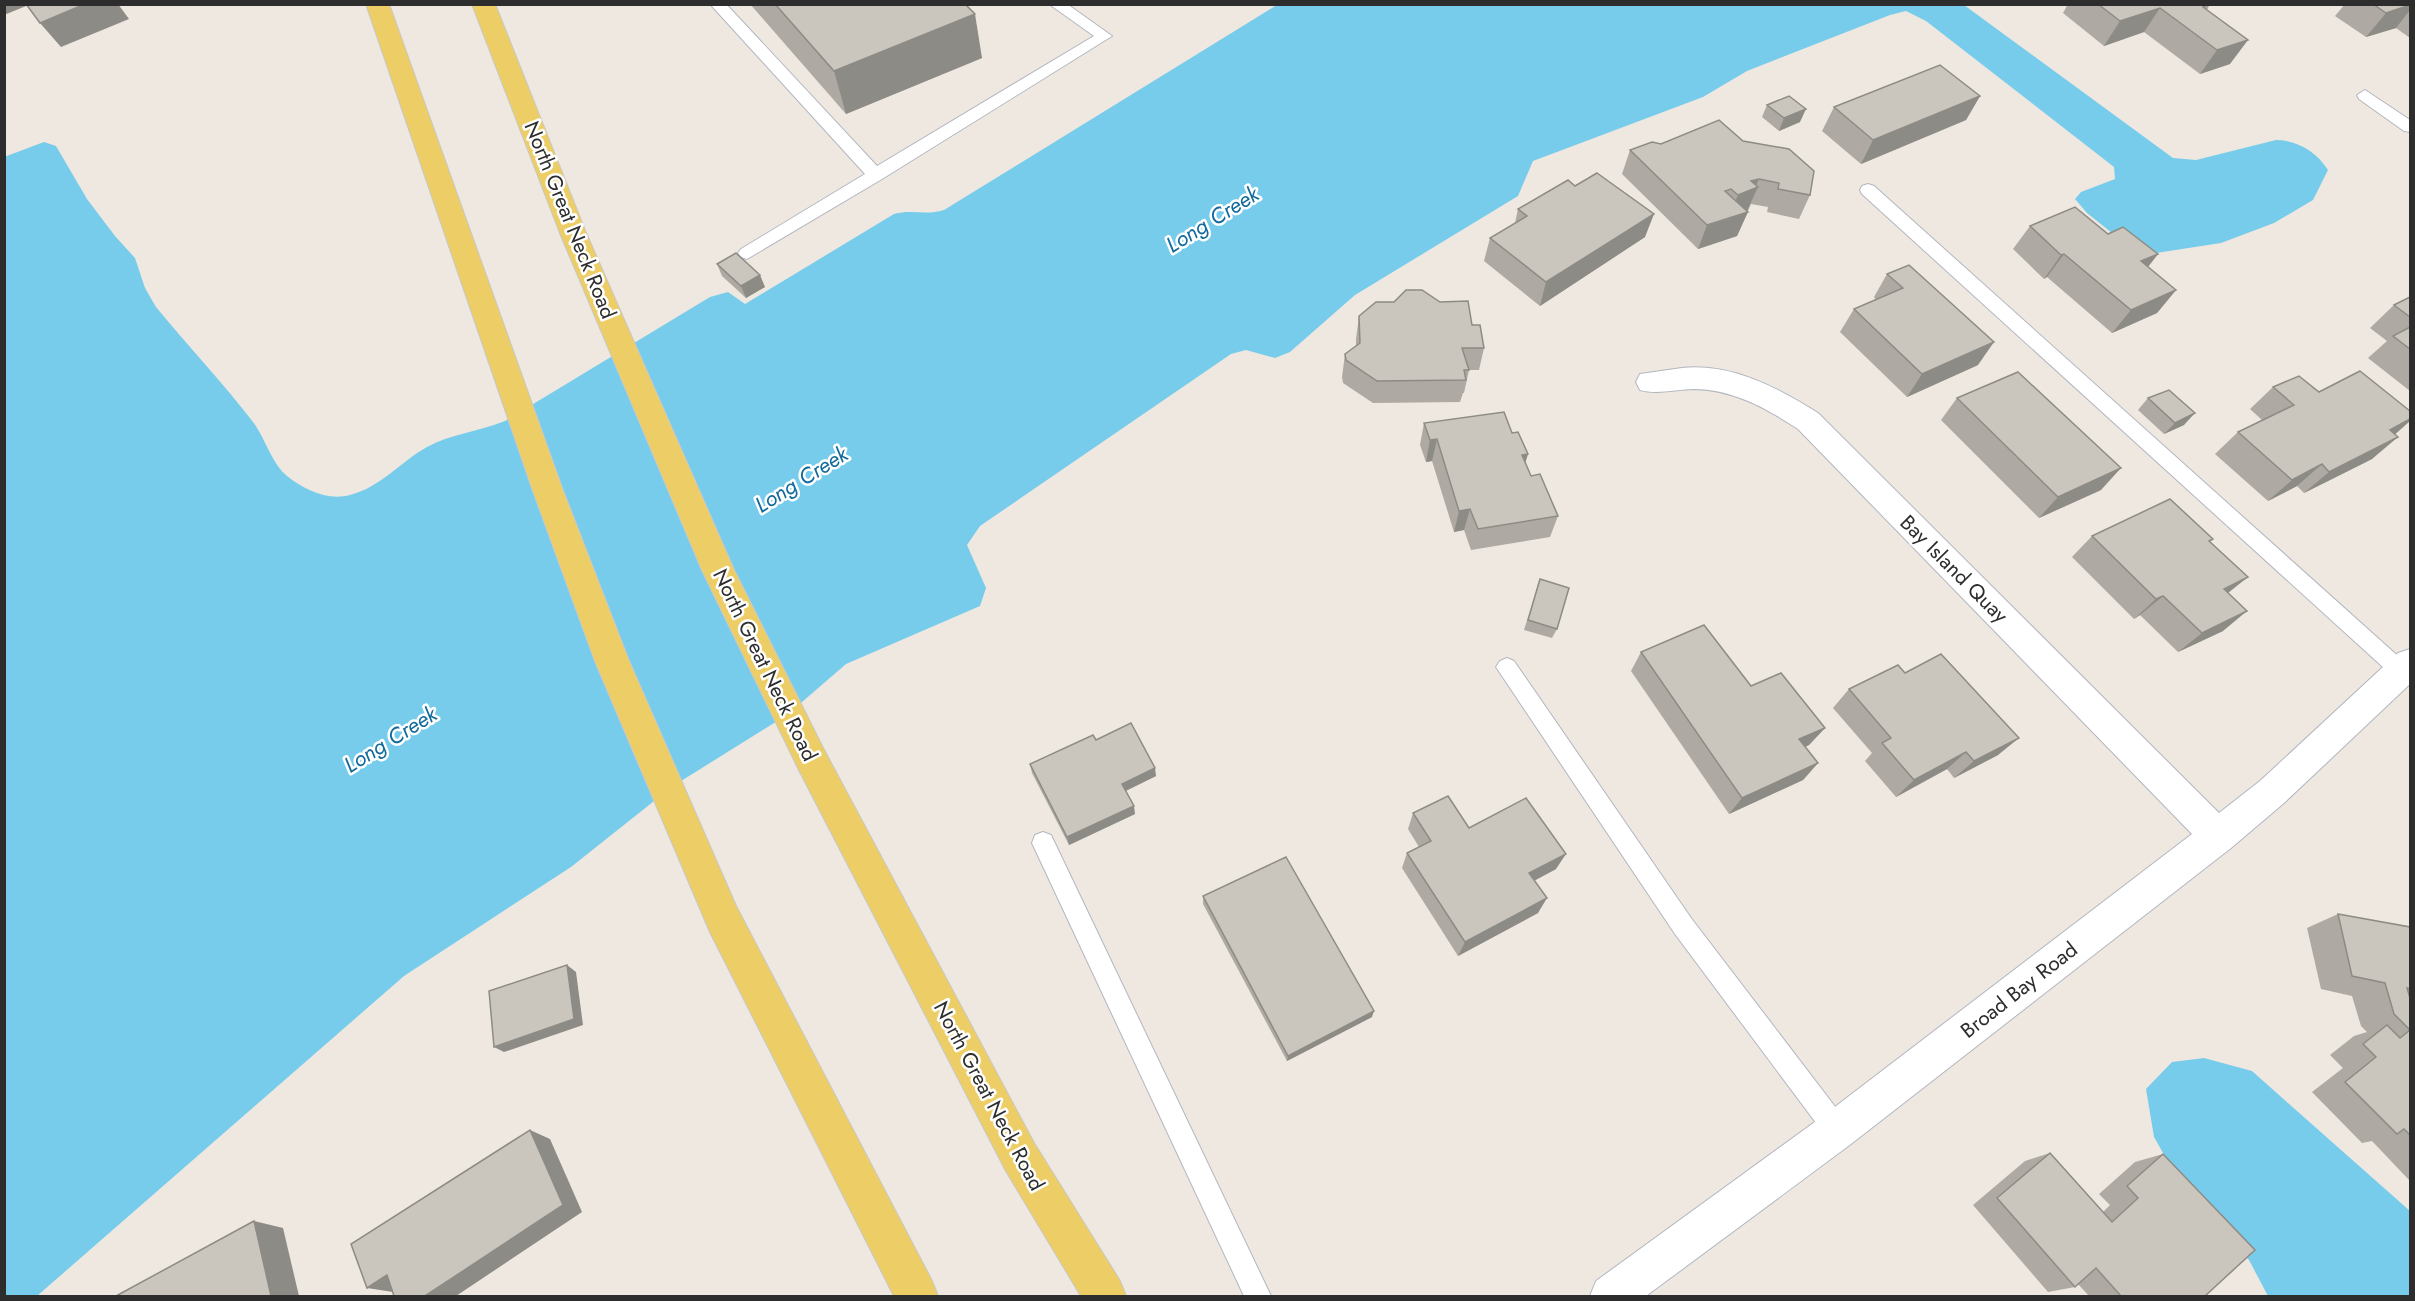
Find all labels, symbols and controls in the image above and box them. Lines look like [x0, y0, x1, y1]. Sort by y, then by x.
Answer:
street label: North Great Neck Road [517, 117, 623, 323]
water label: Long Creek [1159, 177, 1266, 260]
water label: Long Creek [748, 437, 855, 520]
street label: Bay Island Quay [1893, 508, 2015, 630]
street label: North Great Neck Road [705, 564, 825, 766]
water label: Long Creek [337, 697, 444, 780]
street label: Broad Bay Road [1954, 935, 2084, 1045]
street label: North Great Neck Road [926, 996, 1052, 1196]

